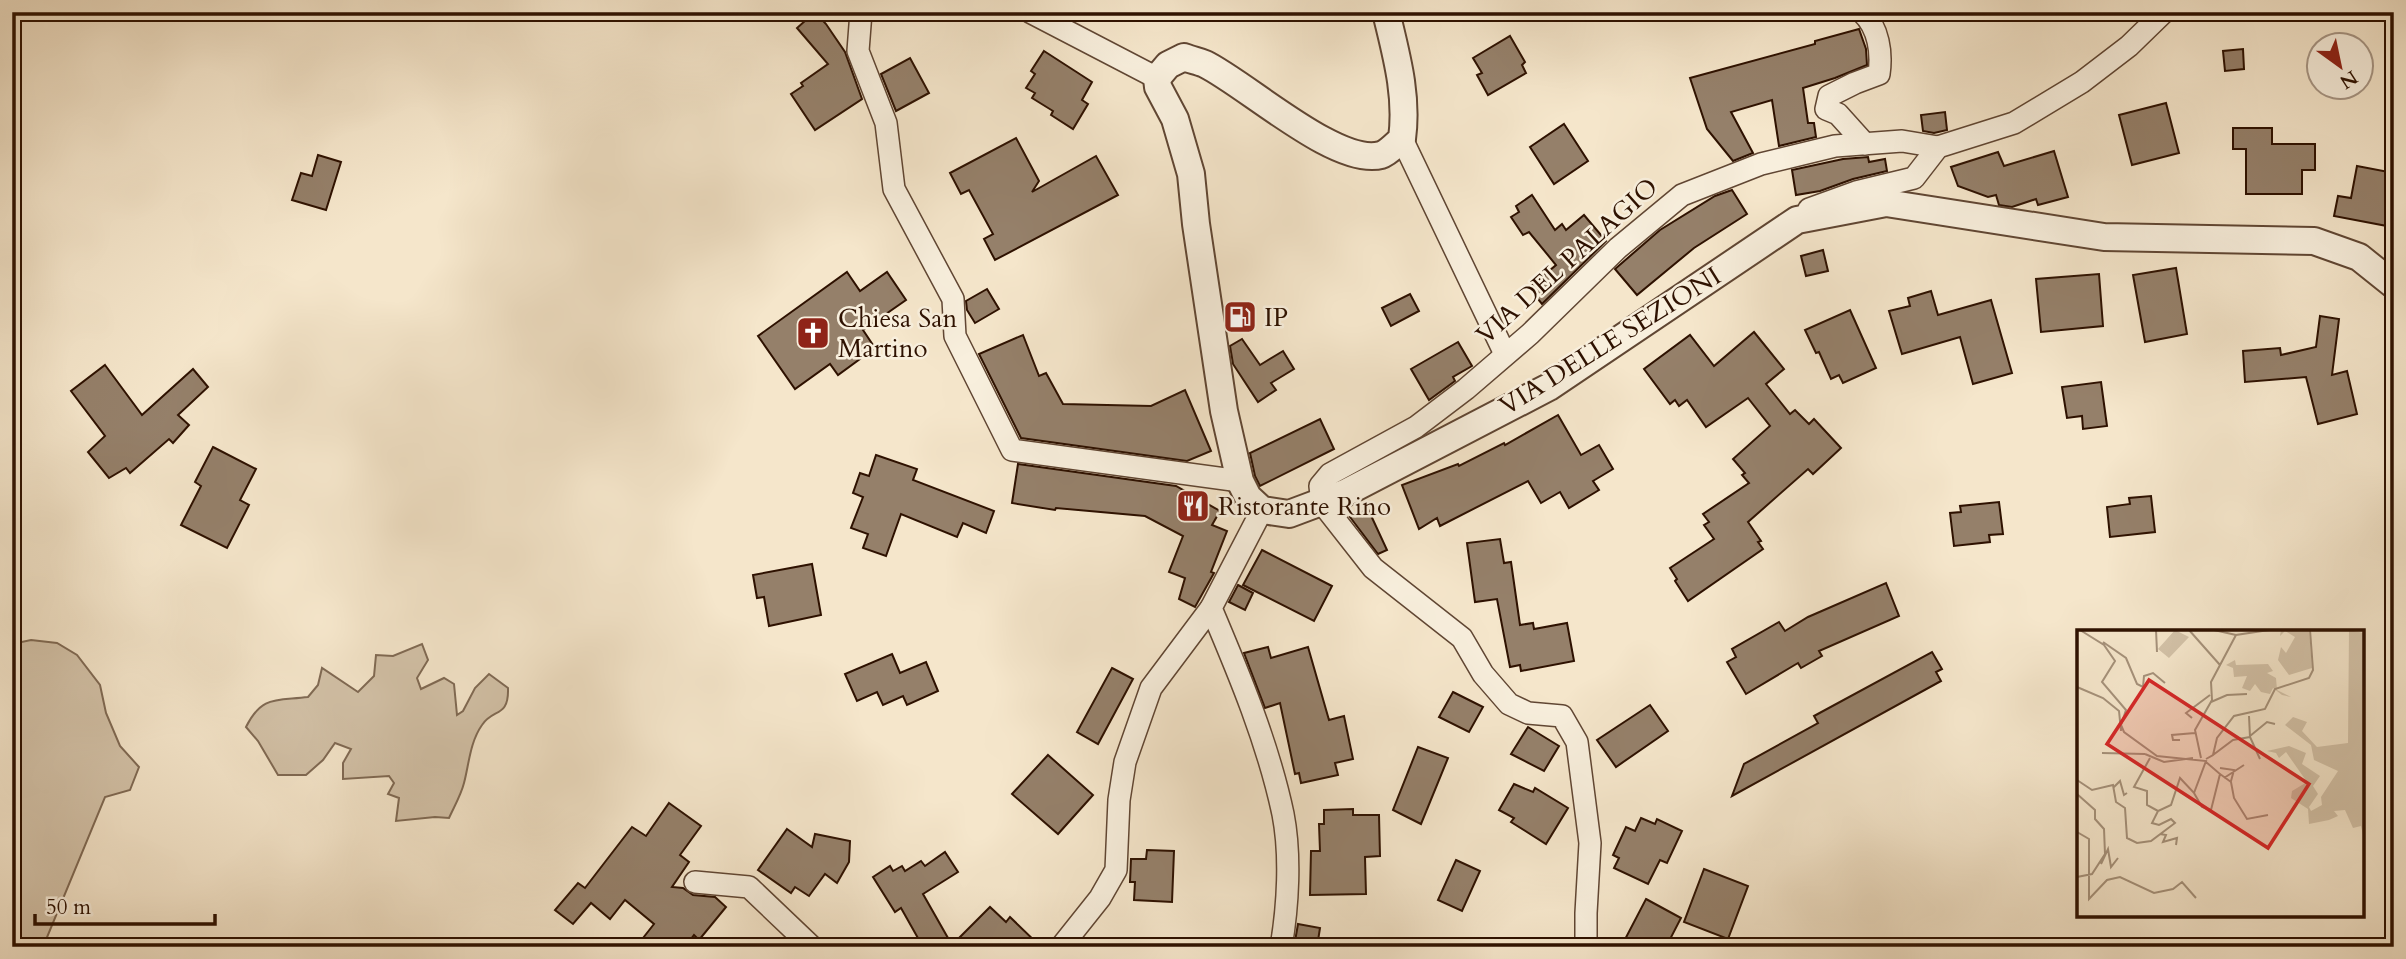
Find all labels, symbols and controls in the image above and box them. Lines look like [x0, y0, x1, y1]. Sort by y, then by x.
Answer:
north arrow [2304, 32, 2374, 102]
text: N [2334, 64, 2363, 95]
street label: VIA DEL PALAGIO [1469, 170, 1665, 352]
street label: VIA DELLE SEZIONI [1493, 259, 1727, 423]
fuel station icon: IP [1221, 298, 1259, 336]
place label: IP [1264, 300, 1288, 335]
place label: Chiesa San Martino [838, 301, 957, 366]
church icon: Chiesa San Martino [794, 314, 832, 352]
restaurant icon: Ristorante Rino [1174, 487, 1212, 525]
place label: Ristorante Rino [1218, 489, 1391, 524]
inset map [2077, 630, 2364, 917]
scale bar [35, 882, 215, 926]
text: 50 m [46, 893, 91, 922]

